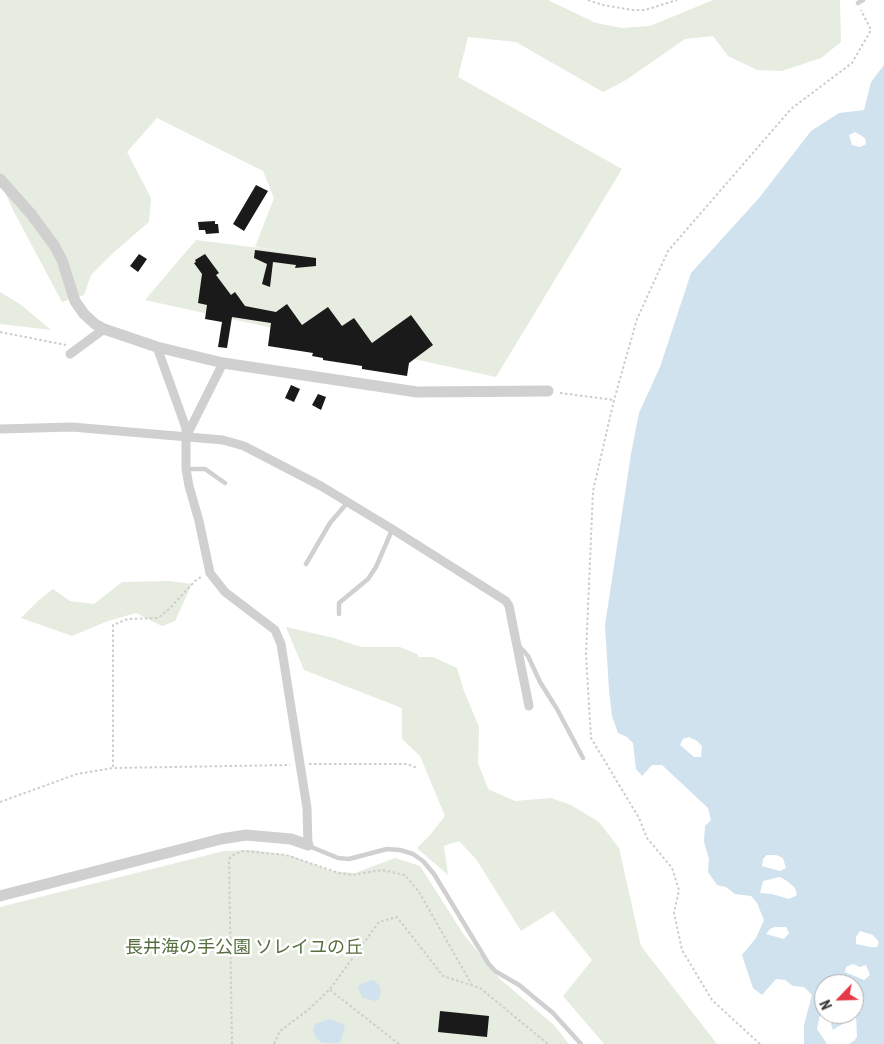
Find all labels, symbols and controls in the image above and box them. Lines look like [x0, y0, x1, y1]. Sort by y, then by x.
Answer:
park label: 長井海の手公園 ソレイユの丘 [125, 937, 363, 959]
north arrow [814, 974, 864, 1024]
text: N [817, 998, 835, 1012]

